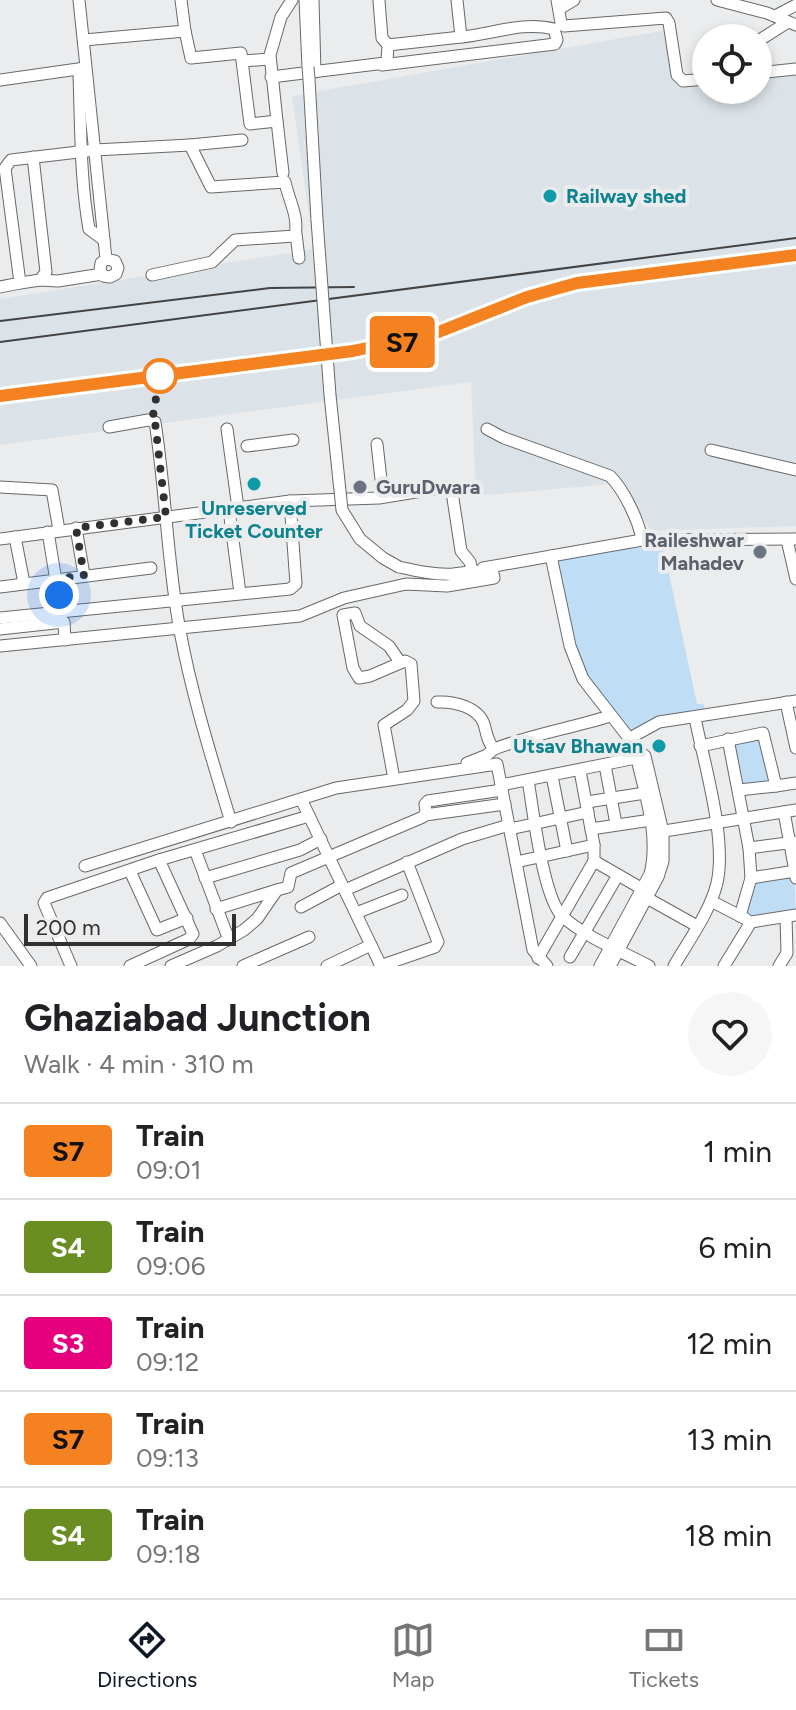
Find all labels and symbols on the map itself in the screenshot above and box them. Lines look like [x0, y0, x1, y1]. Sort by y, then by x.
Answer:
place label: Railway shed [566, 184, 686, 208]
marker: Railway shed [541, 187, 559, 205]
line badge: S7 [366, 316, 438, 368]
unlabelled marker [143, 359, 177, 393]
marker: Unreserved Ticket Counter [245, 475, 263, 493]
place label: GuruDwara [376, 475, 480, 499]
marker: GuruDwara [351, 478, 369, 496]
place label: Unreserved Ticket Counter [185, 496, 323, 543]
place label: Raileshwar Mahadev [644, 528, 744, 575]
marker: Raileshwar Mahadev [751, 543, 769, 561]
your location [39, 575, 79, 615]
place label: Utsav Bhawan [513, 734, 643, 758]
marker: Utsav Bhawan [650, 737, 668, 755]
scale bar [24, 910, 236, 946]

